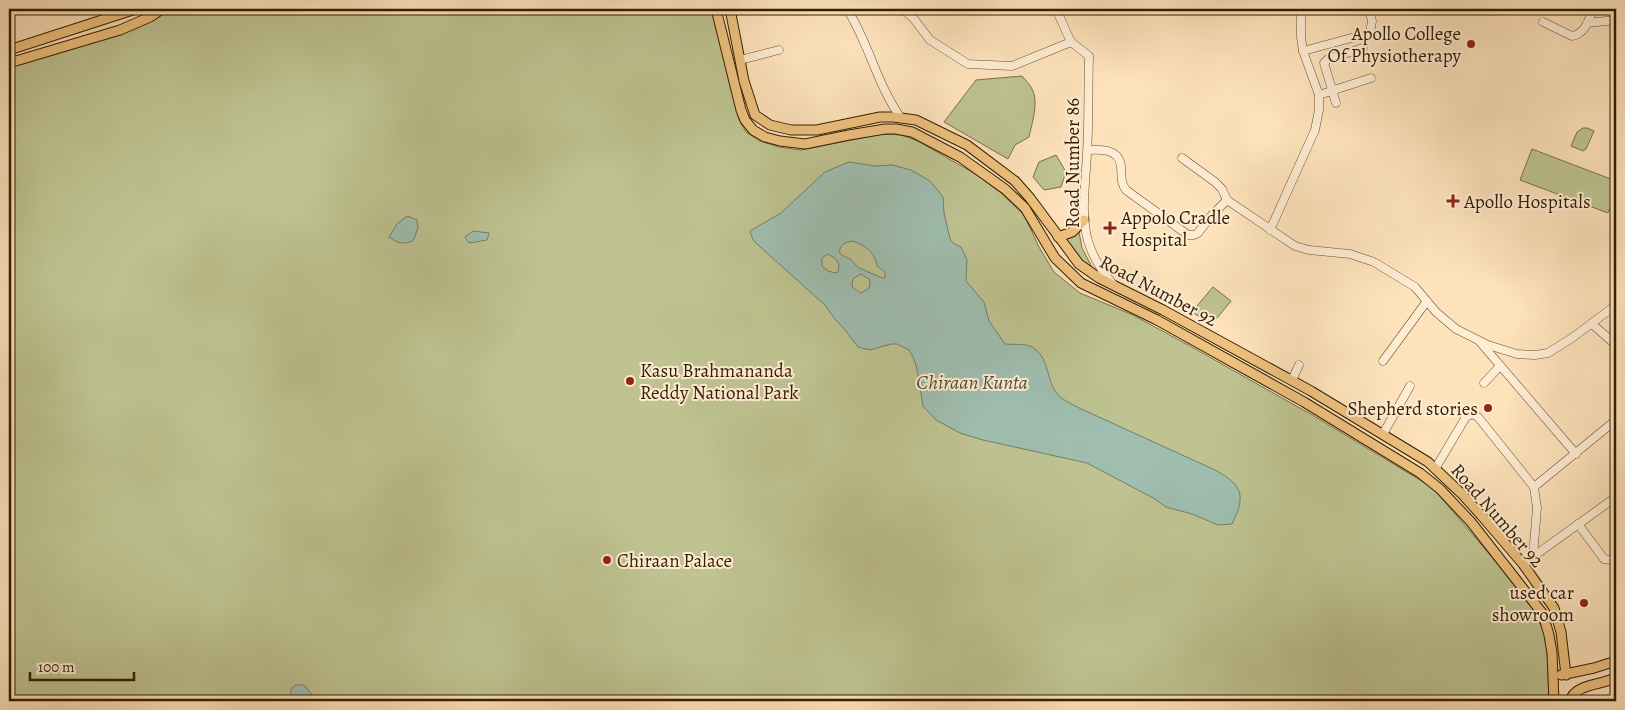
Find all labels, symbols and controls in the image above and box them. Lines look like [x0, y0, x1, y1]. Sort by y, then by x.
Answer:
place label: Apollo College Of Physiotherapy [1328, 21, 1462, 69]
marker: Apollo College Of Physiotherapy [1465, 38, 1477, 50]
street label: Road Number 86 [1060, 98, 1086, 228]
place label: Apollo Hospitals [1463, 189, 1591, 215]
marker: Apollo Hospitals [1446, 194, 1460, 208]
place label: Appolo Cradle Hospital [1120, 205, 1230, 253]
marker: Appolo Cradle Hospital [1103, 221, 1117, 235]
street label: Road Number 92 [1095, 249, 1222, 333]
place label: Kasu Brahmananda Reddy National Park [640, 358, 799, 406]
water label: Chiraan Kunta [916, 369, 1028, 396]
marker: Kasu Brahmananda Reddy National Park [624, 375, 636, 387]
place label: Shepherd stories [1348, 396, 1478, 422]
marker: Shepherd stories [1482, 402, 1494, 414]
street label: Road Number 92 [1445, 458, 1550, 573]
place label: Chiraan Palace [617, 548, 732, 574]
marker: Chiraan Palace [601, 554, 613, 566]
place label: used car showroom [1492, 580, 1574, 628]
marker: used car showroom [1578, 597, 1590, 609]
scale bar [30, 650, 134, 682]
text: 100 m [38, 657, 75, 677]

